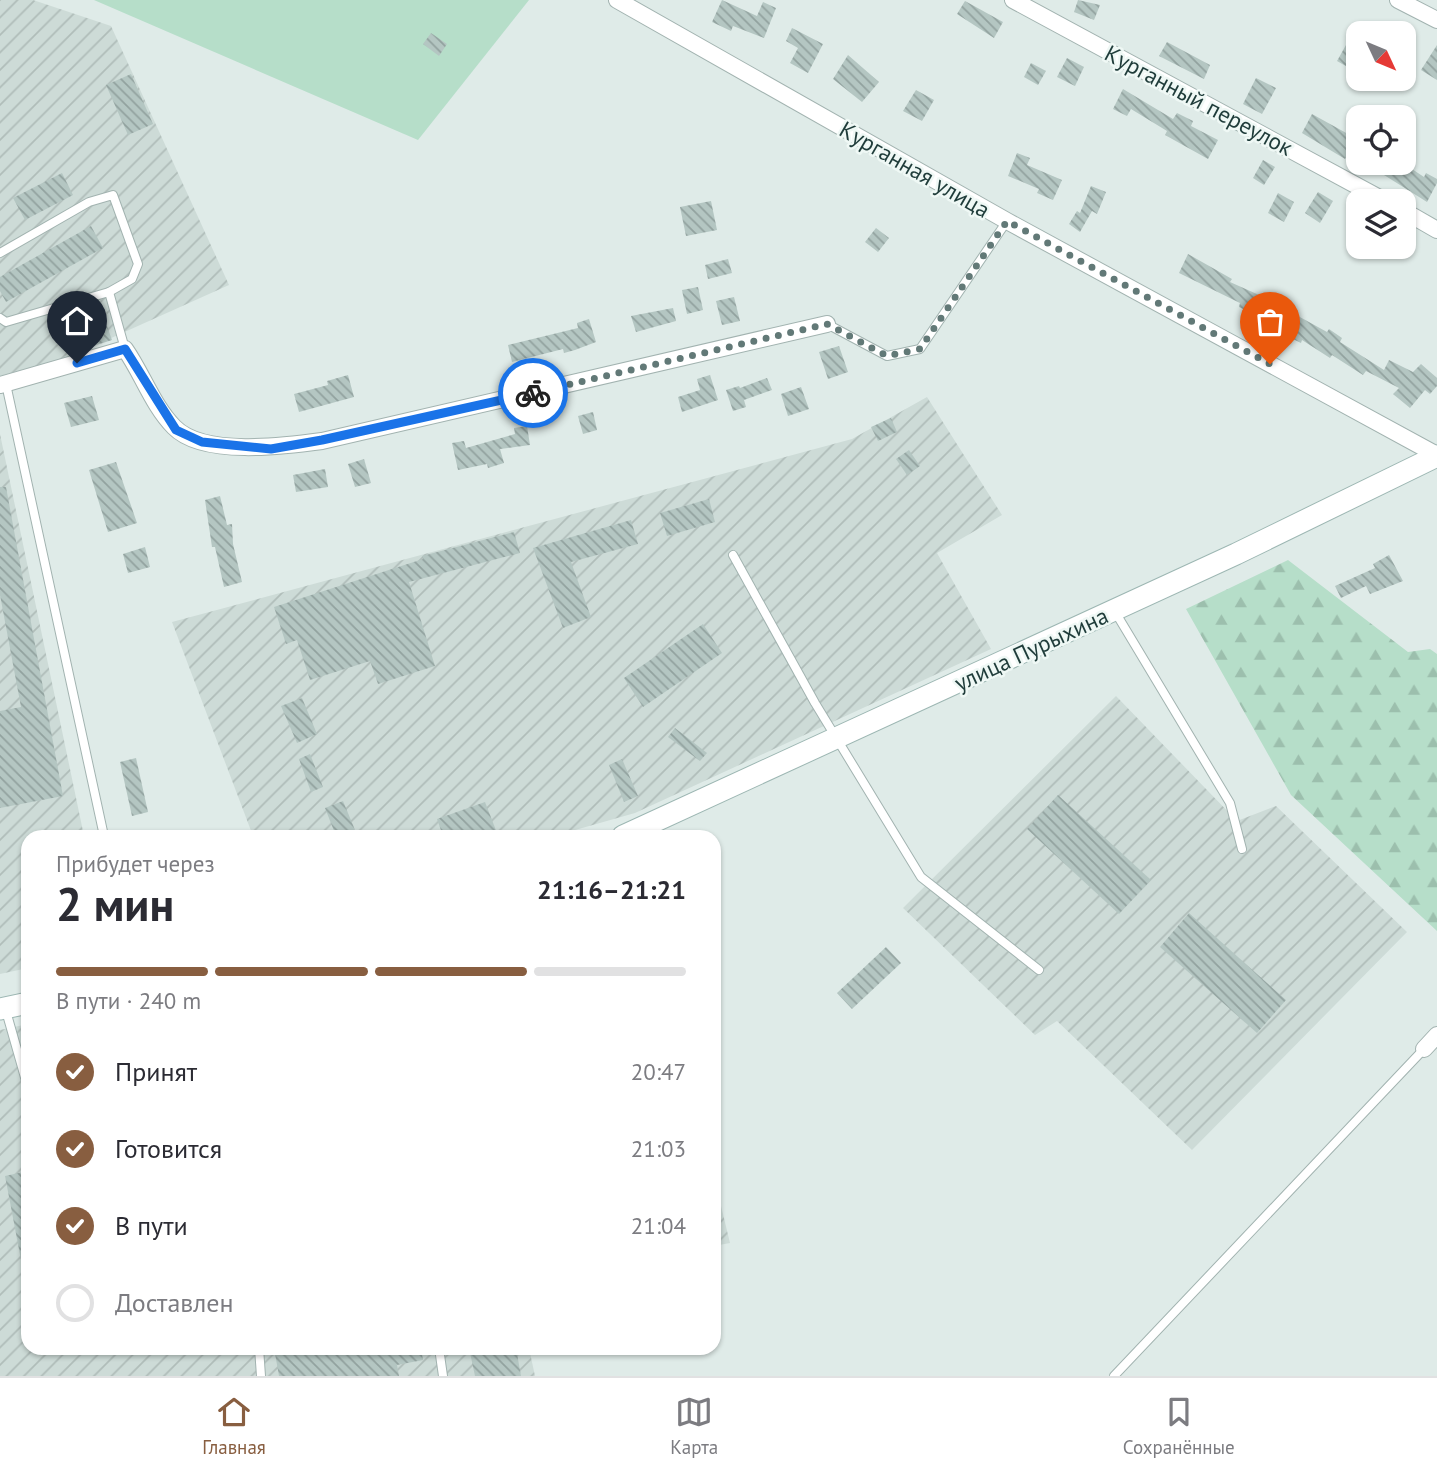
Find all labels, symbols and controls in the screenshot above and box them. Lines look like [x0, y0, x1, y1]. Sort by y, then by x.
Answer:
north arrow [1346, 21, 1416, 91]
map controls [1346, 21, 1416, 259]
street label: Курганный переулок [1100, 38, 1298, 162]
button: locate [1346, 105, 1416, 175]
street label: Курганная улица [835, 114, 995, 224]
button: layers [1346, 189, 1416, 259]
pin [47, 291, 107, 363]
pin [1240, 292, 1300, 364]
icon: home [58, 302, 96, 340]
icon: bag [1251, 303, 1289, 341]
courier [498, 358, 568, 428]
icon: bike [514, 374, 552, 412]
street label: улица Пурыхина [949, 601, 1113, 697]
text: Прибудет через [56, 849, 215, 878]
text: 21:16–21:21 [537, 873, 686, 906]
text: 2 мин [56, 874, 174, 934]
text: В пути · 240 m [56, 986, 201, 1015]
icon: check [56, 1053, 94, 1091]
text: Принят [115, 1055, 197, 1088]
text: 20:47 [631, 1057, 686, 1086]
icon: check [56, 1130, 94, 1168]
text: Готовится [115, 1132, 222, 1165]
text: 21:03 [631, 1134, 686, 1163]
icon: check [56, 1207, 94, 1245]
text: В пути [115, 1209, 188, 1242]
text: 21:04 [631, 1211, 686, 1240]
text: Доставлен [115, 1286, 234, 1319]
tab: Главная [202, 1393, 266, 1459]
tab: Карта [670, 1393, 718, 1459]
tab: Сохранённые [1123, 1393, 1235, 1459]

